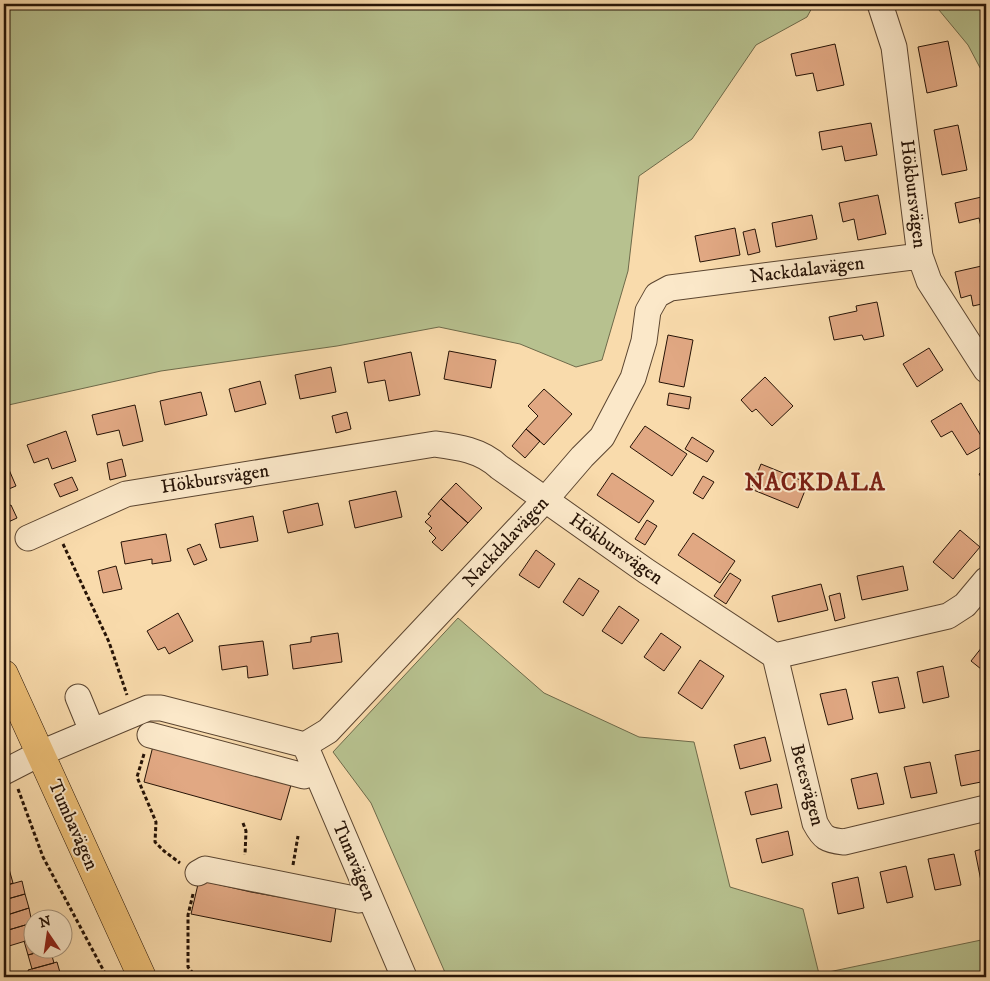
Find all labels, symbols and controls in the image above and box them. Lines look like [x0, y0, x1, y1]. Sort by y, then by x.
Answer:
street label: Hökbursvägen [895, 138, 931, 250]
street label: Nackdalavägen [748, 252, 866, 288]
street label: Hökbursvägen [159, 459, 271, 499]
district label: NACKDALA [745, 468, 885, 498]
street label: Nackdalavägen [458, 492, 554, 592]
street label: Hökbursvägen [565, 508, 667, 590]
street label: Betesvägen [785, 742, 829, 828]
street label: Tumbavägen [43, 776, 103, 874]
street label: Tunavägen [327, 818, 381, 904]
north arrow [22, 908, 72, 958]
text: N [38, 912, 53, 932]

